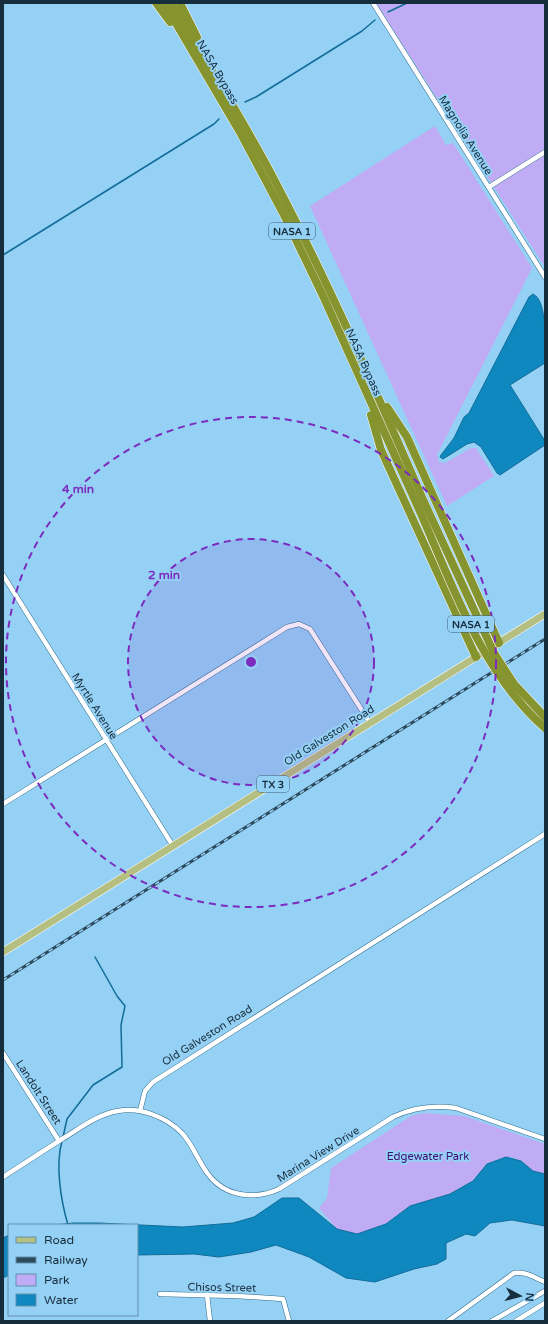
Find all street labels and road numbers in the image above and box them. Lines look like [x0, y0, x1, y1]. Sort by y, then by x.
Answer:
street label: NASA Bypass [194, 38, 241, 107]
street label: Magnolia Avenue [436, 93, 495, 177]
road number: NASA 1 [269, 223, 315, 239]
street label: NASA Bypass [343, 327, 384, 398]
road number: NASA 1 [448, 616, 494, 632]
street label: Myrtle Avenue [69, 671, 120, 742]
street label: Old Galveston Road [282, 702, 377, 768]
road number: TX 3 [257, 776, 289, 792]
street label: Old Galveston Road [160, 1002, 255, 1068]
street label: Landolt Street [13, 1058, 64, 1127]
street label: Marina View Drive [275, 1124, 362, 1185]
street label: Chisos Street [188, 1280, 256, 1295]

